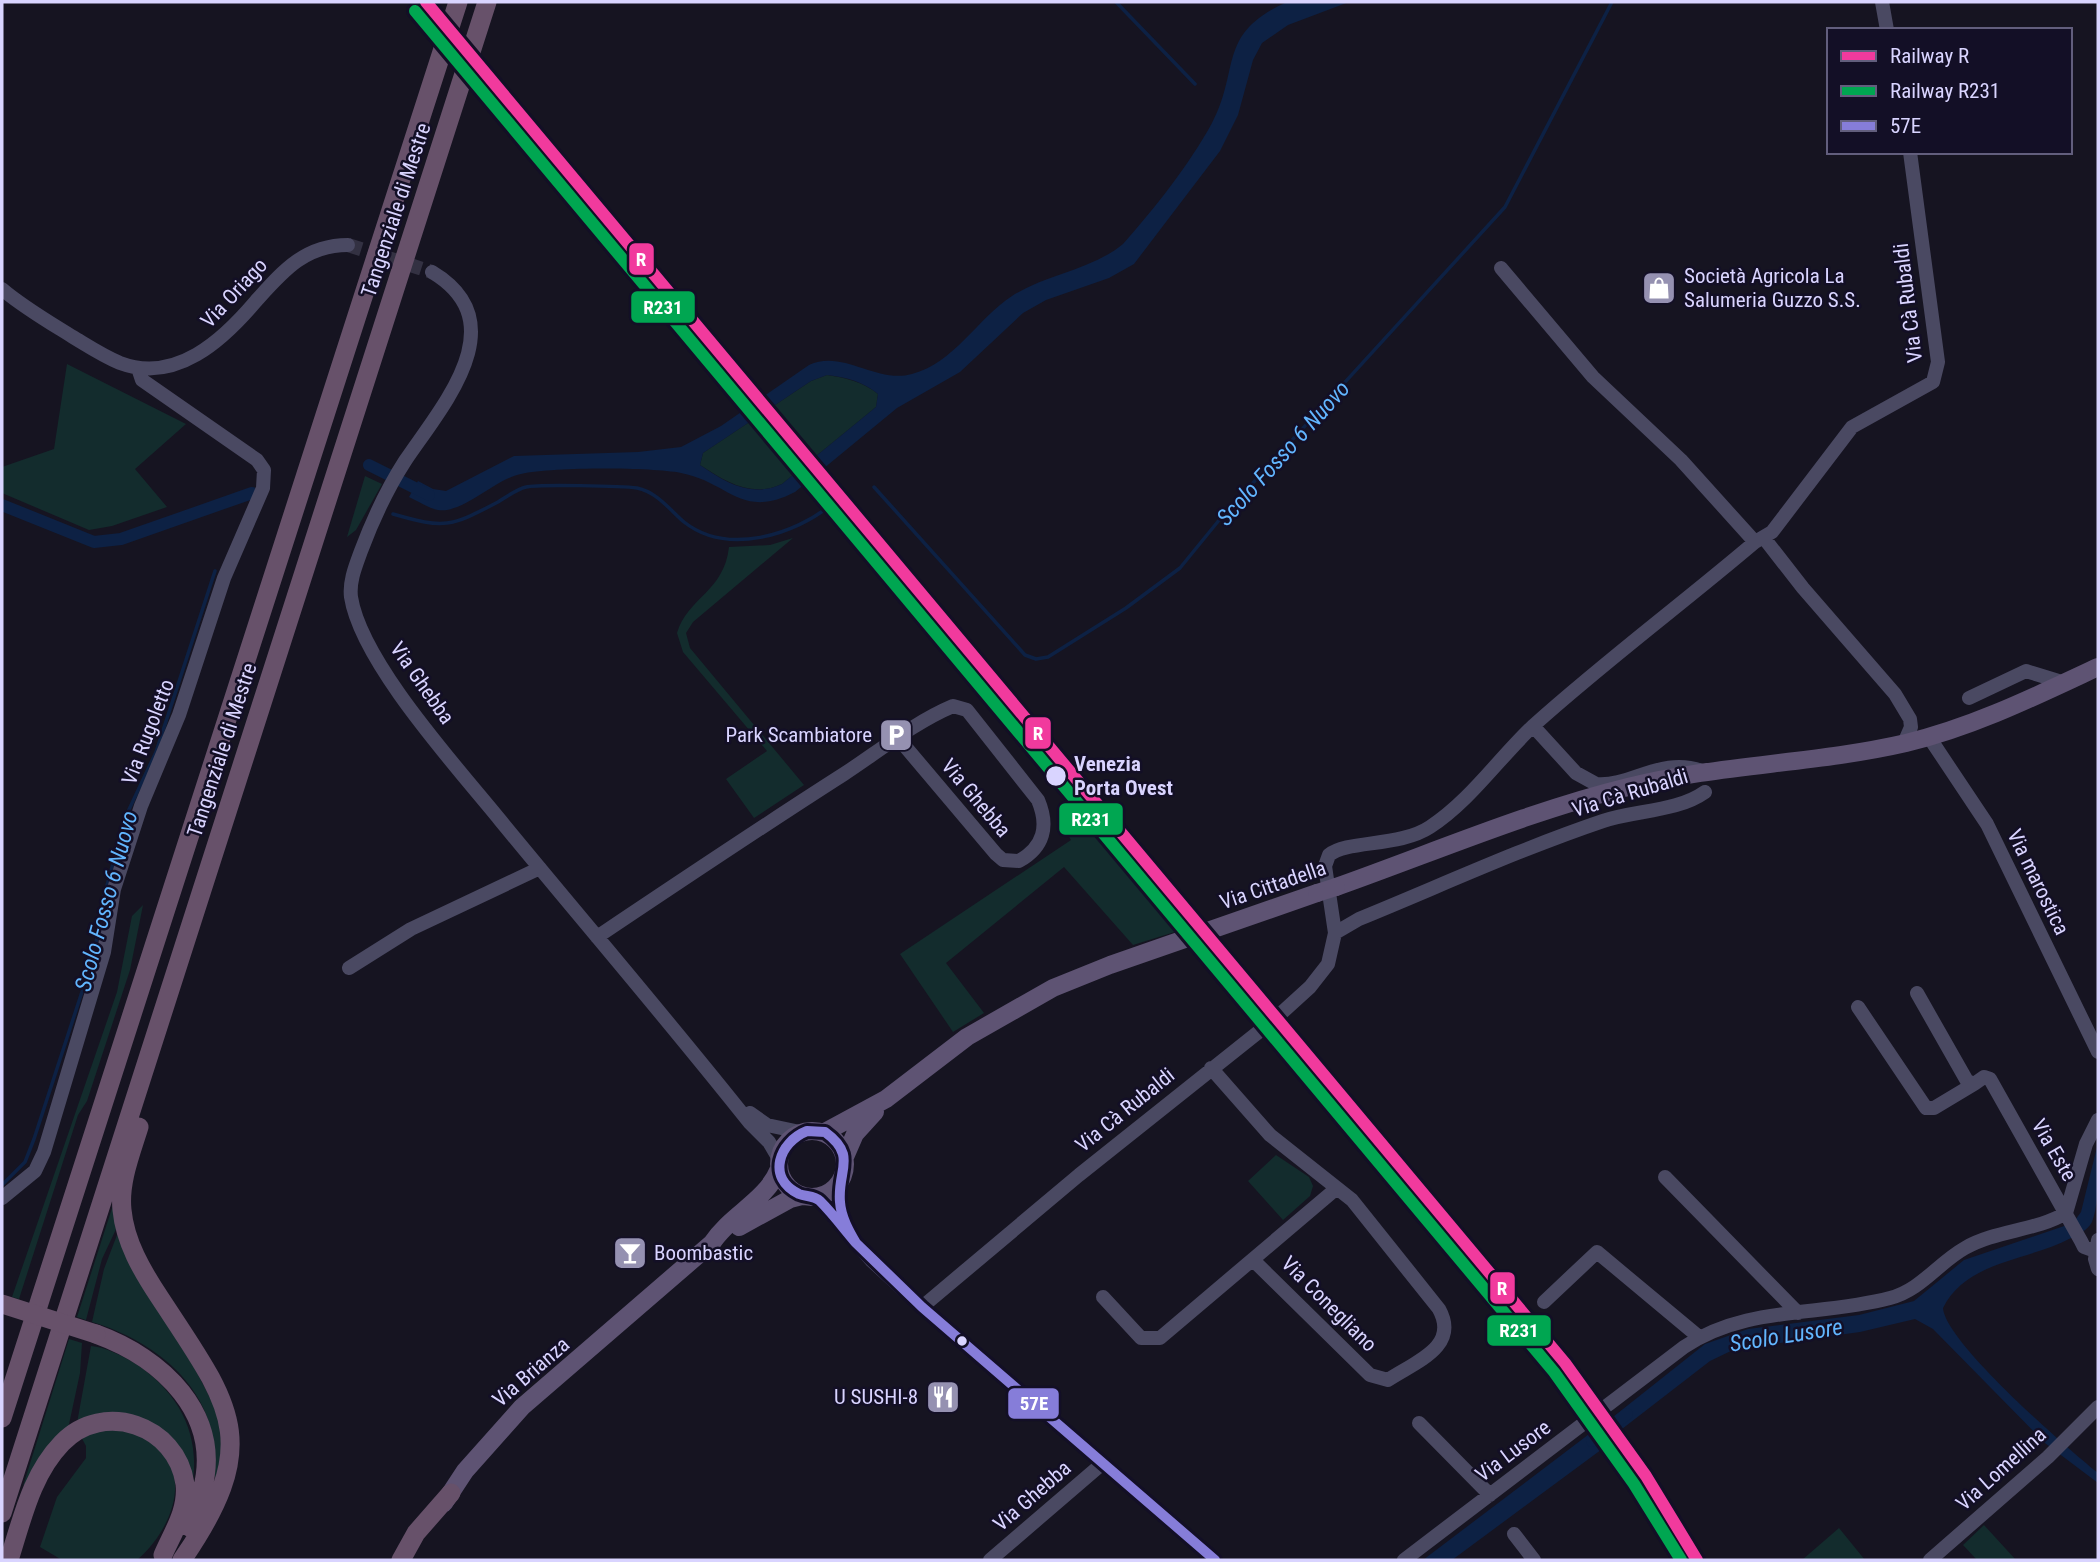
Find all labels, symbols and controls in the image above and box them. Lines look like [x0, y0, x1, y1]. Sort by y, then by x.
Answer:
legend [1827, 28, 2072, 154]
text: Railway R [1890, 44, 1969, 68]
text: Railway R231 [1890, 79, 2000, 103]
text: 57E [1890, 114, 1921, 138]
street label: Tangenziale di Mestre [357, 120, 436, 300]
line badge: R [628, 242, 655, 276]
street label: Via Cà Rubaldi [1889, 242, 1927, 364]
text: R [636, 248, 647, 271]
street label: Via Oriago [196, 253, 272, 333]
place label: Società Agricola La Salumeria Guzzo S.S. [1684, 264, 1861, 312]
shop icon: Società Agricola La Salumeria Guzzo S.S. [1640, 269, 1678, 307]
line badge: R231 [630, 290, 696, 324]
text: R231 [643, 296, 683, 319]
water label: Scolo Fosso 6 Nuovo [1211, 375, 1355, 531]
street label: Via Ghebba [385, 637, 459, 729]
street label: Tangenziale di Mestre [183, 660, 262, 840]
street label: Via Rugoletto [117, 676, 179, 788]
parking icon: Park Scambiatore [877, 716, 915, 754]
line badge: R [1024, 716, 1052, 750]
text: R [1033, 722, 1044, 745]
place label: Park Scambiatore [725, 723, 872, 747]
place label: Venezia Porta Ovest [1074, 752, 1173, 800]
street label: Via Ghebba [936, 754, 1016, 842]
marker: Venezia Porta Ovest [1044, 764, 1068, 788]
street label: Via Cà Rubaldi [1569, 764, 1691, 822]
line badge: R231 [1058, 802, 1124, 836]
water label: Scolo Fosso 6 Nuovo [69, 808, 144, 994]
text: R231 [1071, 808, 1111, 831]
street label: Via marostica [2002, 825, 2074, 939]
street label: Via Cittadella [1217, 856, 1329, 914]
street label: Via Cà Rubaldi [1071, 1063, 1179, 1157]
street label: Via Este [2027, 1115, 2081, 1185]
bar icon: Boombastic [611, 1234, 649, 1272]
place label: Boombastic [654, 1241, 753, 1265]
street label: Via Conegliano [1276, 1251, 1382, 1357]
line badge: R [1489, 1271, 1516, 1305]
text: R [1497, 1277, 1508, 1300]
water label: Scolo Lusore [1728, 1313, 1844, 1358]
line badge: R231 [1486, 1314, 1552, 1347]
text: R231 [1499, 1319, 1539, 1342]
street label: Via Brianza [488, 1332, 574, 1412]
unlabelled marker [955, 1334, 969, 1348]
restaurant icon: U SUSHI-8 [924, 1378, 962, 1416]
place label: U SUSHI-8 [834, 1385, 918, 1409]
line badge: 57E [1007, 1387, 1060, 1420]
text: 57E [1020, 1392, 1048, 1415]
street label: Via Lusore [1471, 1415, 1555, 1487]
street label: Via Lomellina [1951, 1422, 2051, 1516]
street label: Via Ghebba [988, 1456, 1076, 1536]

